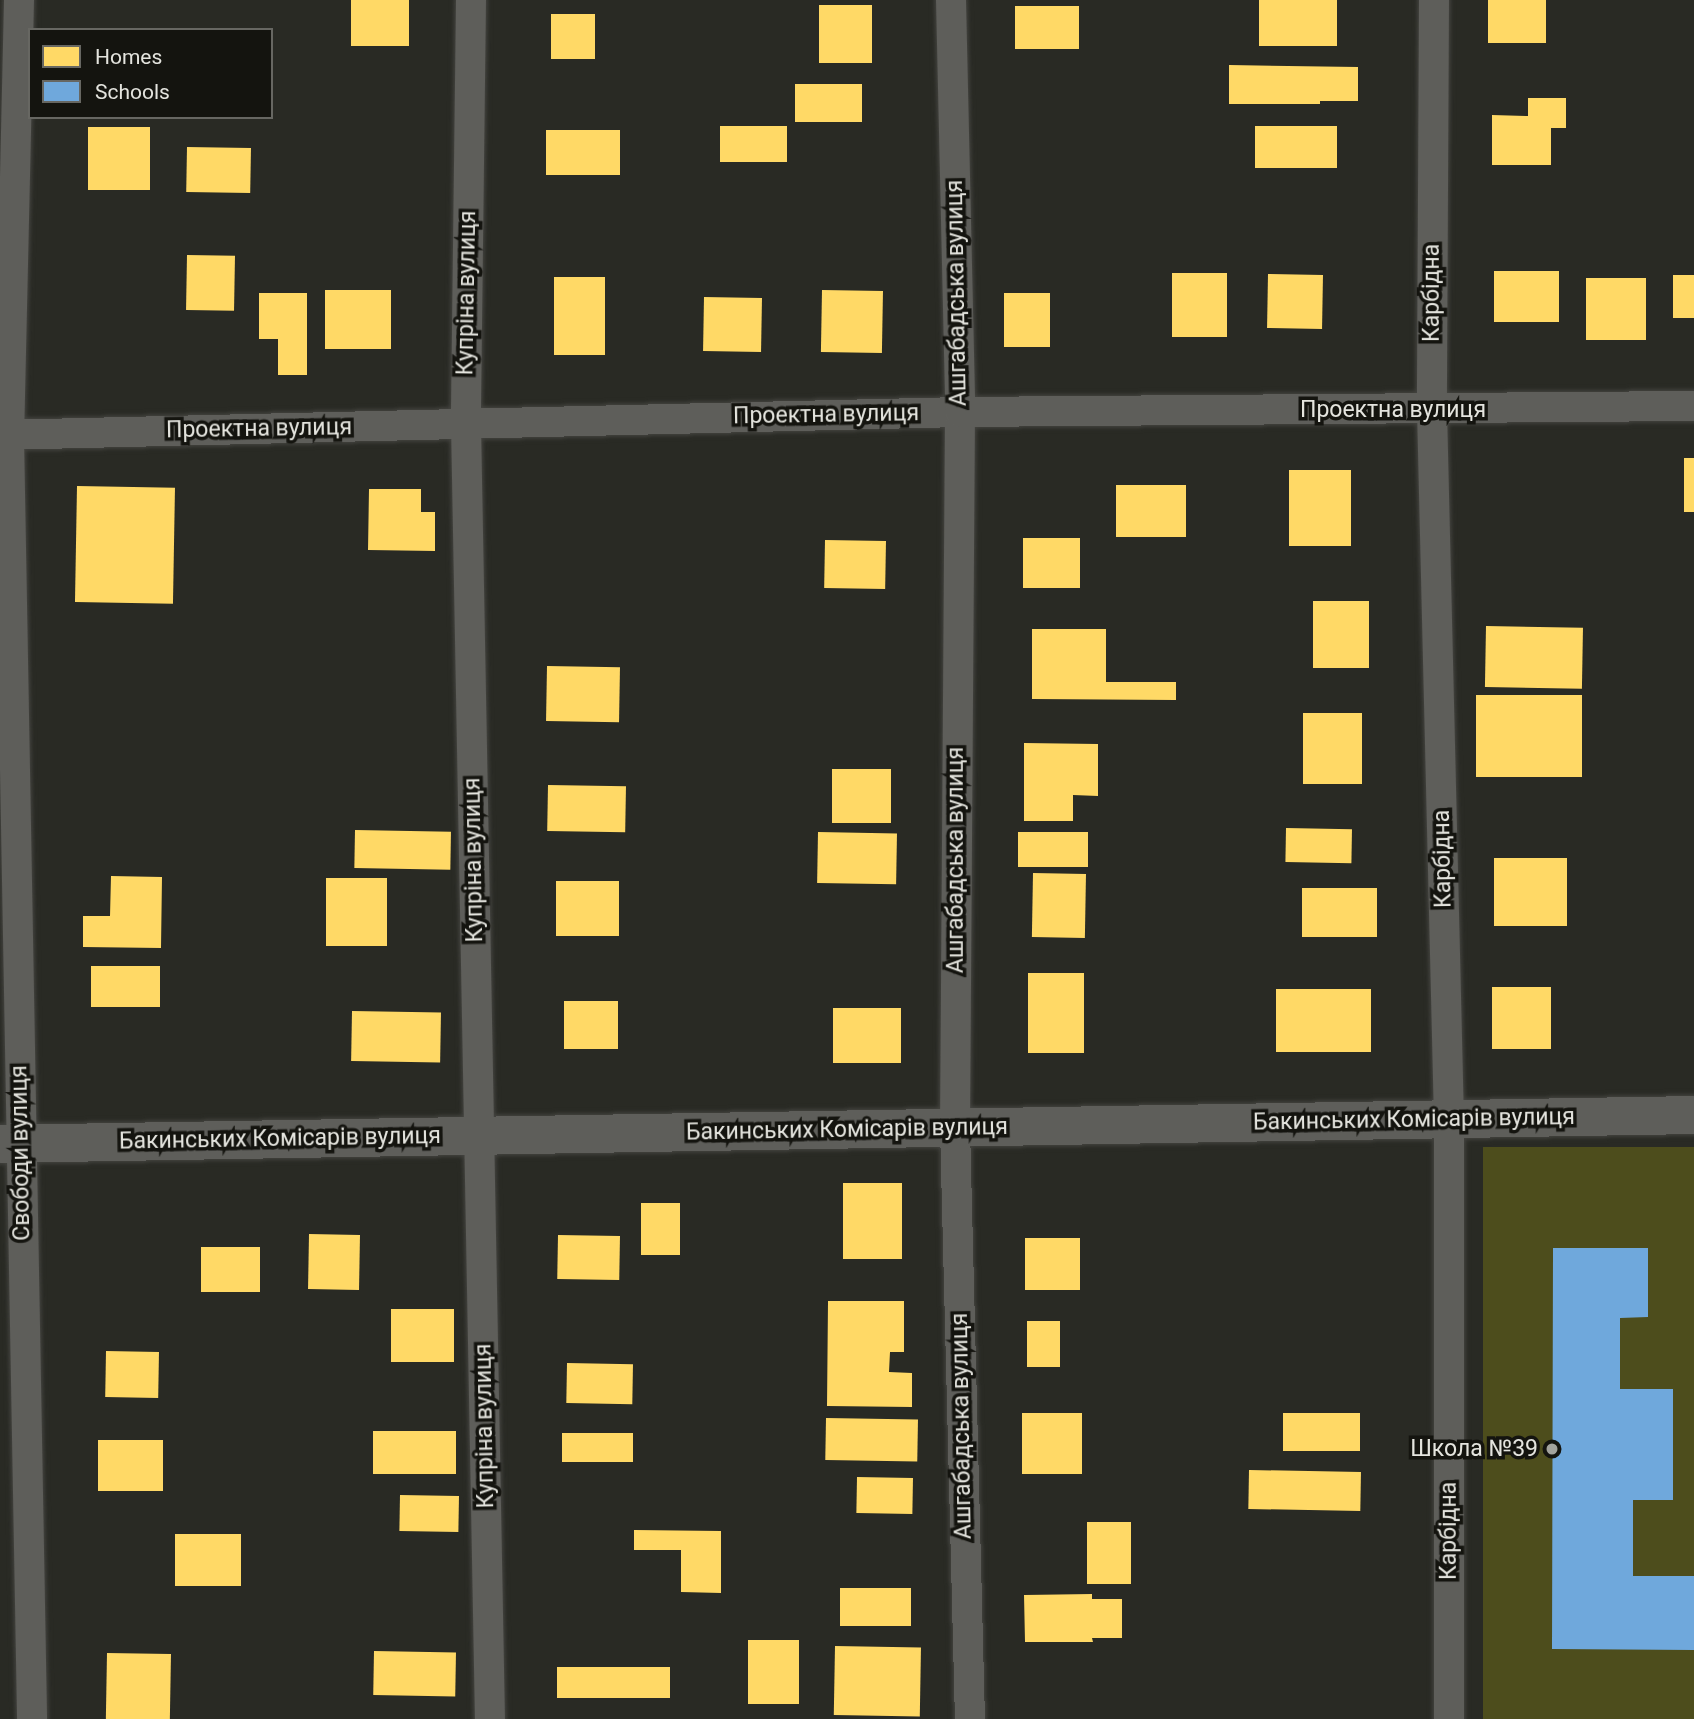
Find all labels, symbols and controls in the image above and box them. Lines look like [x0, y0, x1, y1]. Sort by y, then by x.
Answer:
legend [28, 28, 273, 119]
text: Homes [95, 45, 162, 69]
text: Schools [95, 80, 170, 104]
street label: Ашгабадська вулиця [941, 180, 973, 406]
street label: Купріна вулиця [452, 210, 482, 376]
street label: Карбідна [1418, 244, 1446, 342]
street label: Проектна вулиця [1300, 396, 1486, 424]
street label: Проектна вулиця [733, 400, 919, 430]
street label: Проектна вулиця [166, 414, 352, 444]
street label: Ашгабадська вулиця [942, 747, 970, 973]
street label: Купріна вулиця [459, 777, 489, 943]
street label: Карбідна [1428, 810, 1458, 908]
street label: Свободи вулиця [6, 1065, 36, 1241]
street label: Бакинських Комісарів вулиця [1253, 1103, 1575, 1137]
street label: Бакинських Комісарів вулиця [686, 1113, 1008, 1147]
street label: Бакинських Комісарів вулиця [119, 1122, 441, 1156]
street label: Ашгабадська вулиця [946, 1313, 978, 1539]
street label: Купріна вулиця [470, 1343, 500, 1509]
place label: Школа №39 [1410, 1435, 1538, 1463]
marker: Школа №39 [1544, 1441, 1560, 1457]
street label: Карбідна [1435, 1482, 1463, 1580]

